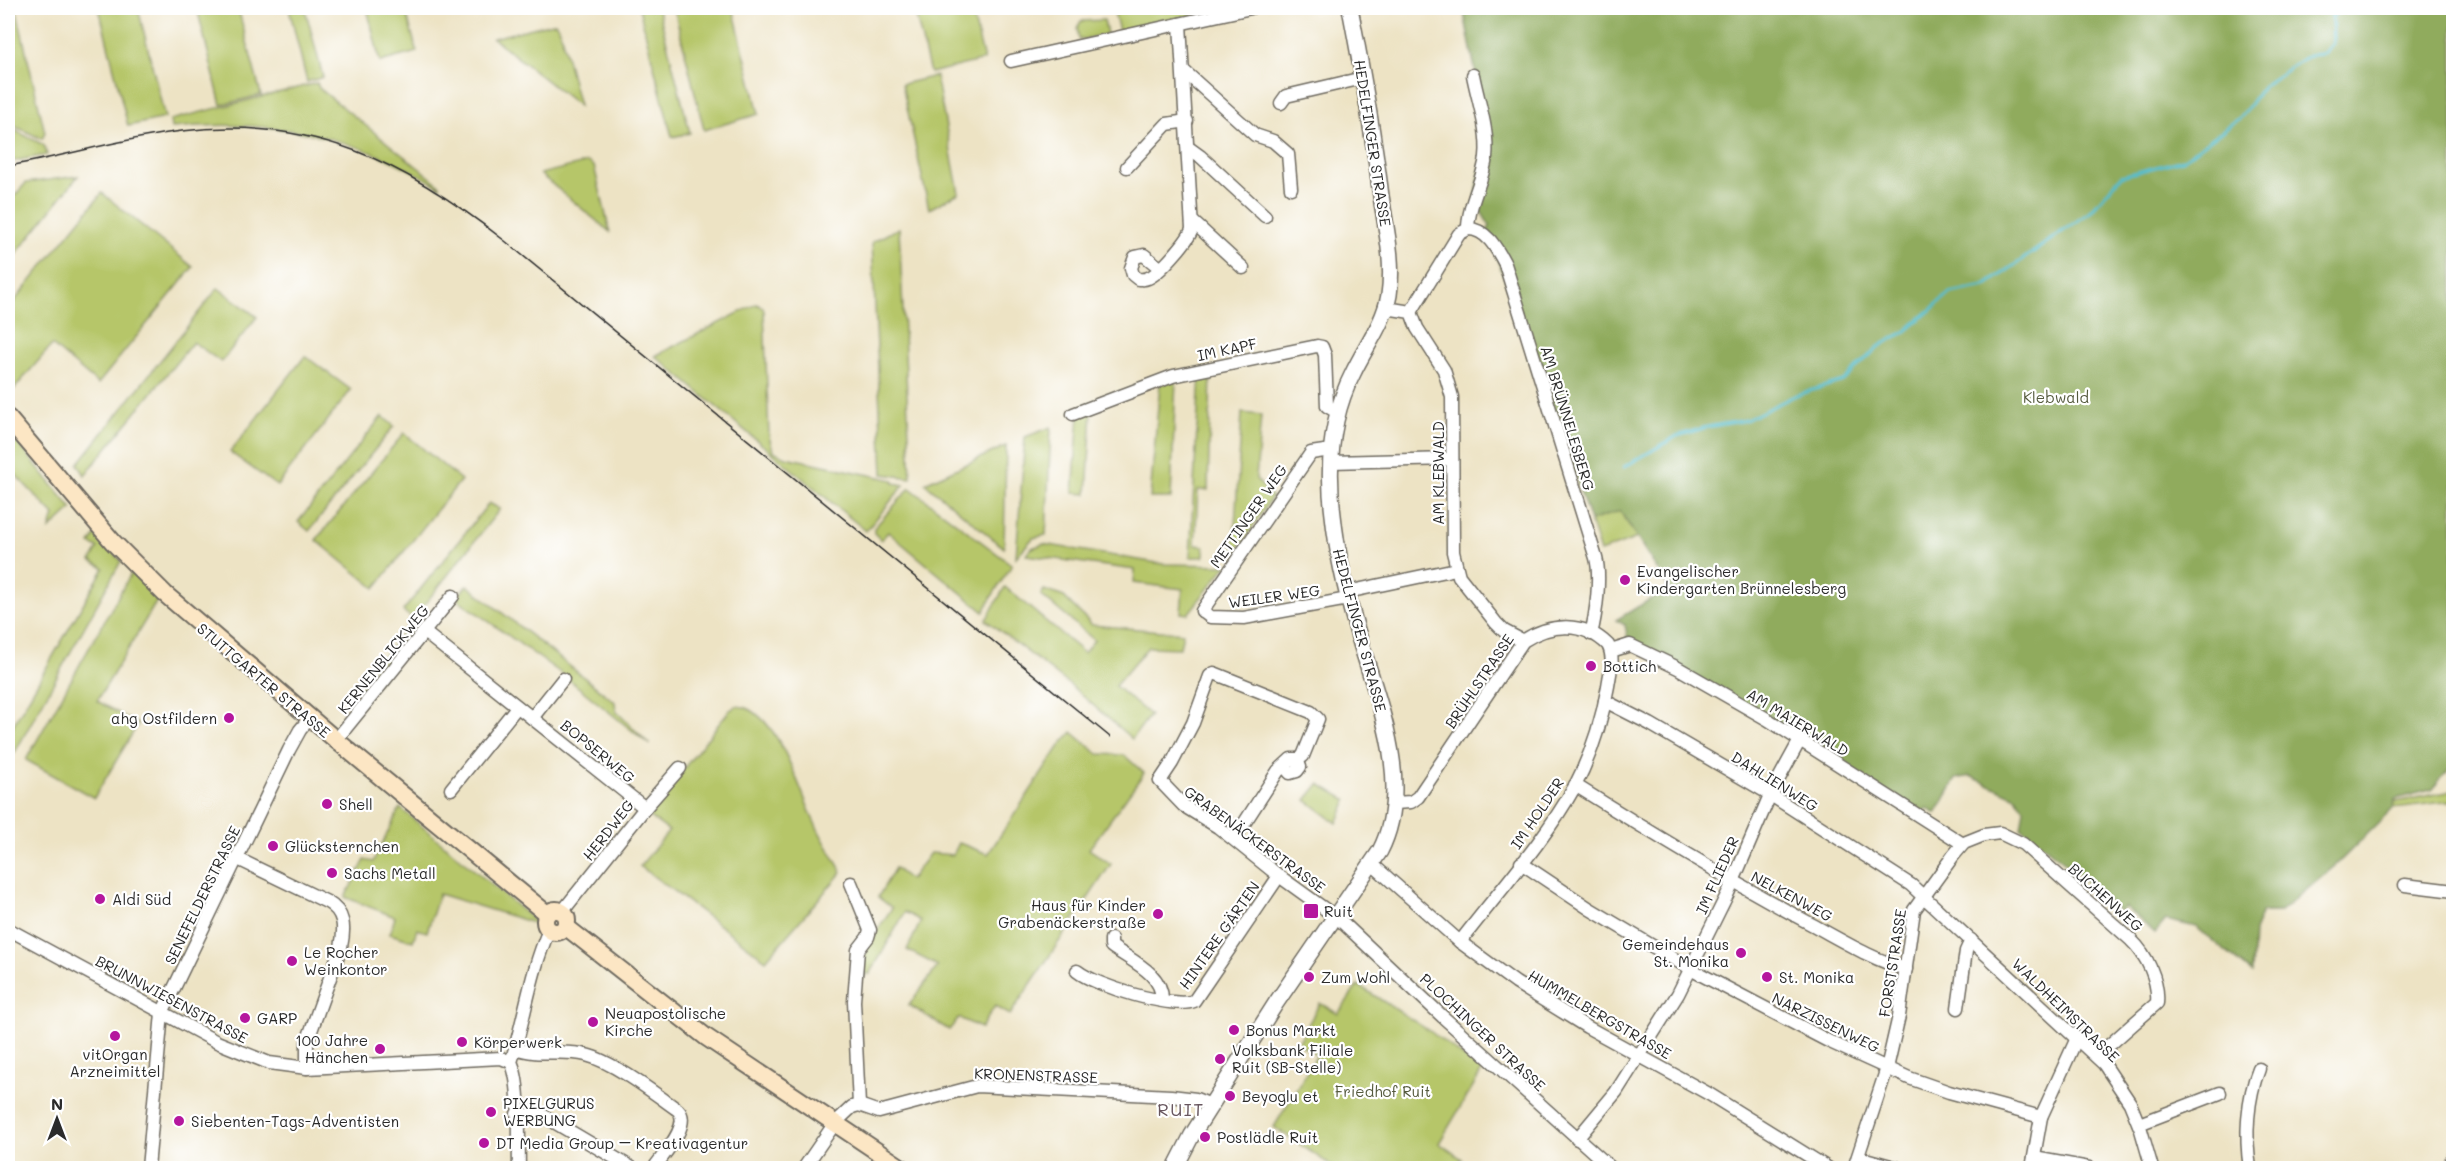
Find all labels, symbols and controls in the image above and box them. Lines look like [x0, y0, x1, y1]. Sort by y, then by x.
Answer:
street label: HEDELFINGER STRASSE [1350, 58, 1396, 228]
street label: IM KAPF [1195, 333, 1259, 365]
street label: AM BRÜNNELESBERG [1536, 343, 1600, 493]
park label: Klebwald [2023, 387, 2089, 407]
street label: AM KLEBWALD [1428, 421, 1448, 525]
street label: METTINGER WEG [1205, 460, 1291, 572]
street label: HEDELFINGER STRASSE [1329, 546, 1392, 714]
place label: Evangelischer Kindergarten Brünnelesberg [1637, 561, 1847, 598]
marker: Evangelischer Kindergarten Brünnelesberg [1618, 573, 1632, 587]
street label: WEILER WEG [1227, 580, 1321, 612]
street label: KERNENBLICKWEG [333, 600, 433, 718]
street label: STUTTGARTER STRASSE [193, 618, 335, 742]
street label: BRÜHLSTRASSE [1440, 630, 1518, 732]
place label: Bottich [1603, 656, 1656, 676]
marker: Bottich [1584, 659, 1598, 673]
street label: AM MAIERWALD [1743, 684, 1853, 760]
place label: ahg Ostfildern [111, 708, 217, 728]
marker: ahg Ostfildern [222, 711, 236, 725]
street label: BOPSERWEG [557, 715, 639, 787]
street label: DAHLIENWEG [1728, 746, 1822, 816]
street label: IM HOLDER [1506, 773, 1568, 853]
street label: GRABENÄCKERSTRASSE [1180, 781, 1330, 897]
place label: Shell [339, 794, 373, 814]
street label: HERDWEG [578, 795, 638, 865]
marker: Shell [320, 797, 334, 811]
street label: SENEFELDERSTRASSE [160, 822, 245, 968]
street label: IM FLIEDER [1691, 833, 1743, 917]
place label: Glücksternchen [285, 836, 399, 856]
marker: Glücksternchen [266, 839, 280, 853]
street label: BUCHENWEG [2065, 858, 2147, 936]
place label: Sachs Metall [344, 863, 436, 883]
marker: Sachs Metall [325, 866, 339, 880]
street label: NELKENWEG [1748, 866, 1836, 926]
street label: HINTERE GÄRTEN [1174, 877, 1264, 993]
place label: Aldi Süd [112, 889, 171, 909]
marker: Aldi Süd [93, 892, 107, 906]
place label: Haus für Kinder Grabenäckerstraße [998, 895, 1146, 932]
place label: Ruit [1324, 901, 1353, 921]
marker: Ruit [1302, 902, 1320, 920]
marker: Haus für Kinder Grabenäckerstraße [1151, 907, 1165, 921]
street label: FORSTSTRASSE [1874, 907, 1910, 1018]
place label: Gemeindehaus St. Monika [1622, 934, 1729, 971]
place label: Le Rocher Weinkontor [304, 942, 388, 979]
marker: Gemeindehaus St. Monika [1734, 946, 1748, 960]
street label: BRUNNWIESENSTRASSE [92, 950, 252, 1048]
marker: Le Rocher Weinkontor [285, 954, 299, 968]
street label: WALDHEIMSTRASSE [2008, 954, 2124, 1067]
street label: HUMMELBERGSTRASSE [1525, 965, 1675, 1063]
place label: Zum Wohl [1321, 967, 1390, 987]
place label: St. Monika [1779, 967, 1854, 987]
street label: PLOCHINGER STRASSE [1416, 969, 1550, 1096]
marker: Zum Wohl [1302, 970, 1316, 984]
marker: St. Monika [1760, 970, 1774, 984]
street label: NARZISSENWEG [1769, 987, 1883, 1057]
place label: Neuapostolische Kirche [605, 1003, 726, 1040]
place label: GARP [257, 1008, 297, 1028]
marker: GARP [238, 1011, 252, 1025]
marker: Neuapostolische Kirche [586, 1015, 600, 1029]
place label: Bonus Markt [1246, 1020, 1336, 1040]
marker: Bonus Markt [1227, 1023, 1241, 1037]
marker: vitOrgan Arzneimittel [108, 1029, 122, 1043]
place label: 100 Jahre Hänchen [295, 1030, 368, 1067]
place label: Körperwerk [474, 1032, 562, 1052]
marker: Körperwerk [455, 1035, 469, 1049]
place label: Volksbank Filiale Ruit (SB-Stelle) [1232, 1040, 1353, 1077]
marker: 100 Jahre Hänchen [373, 1042, 387, 1056]
place label: vitOrgan Arzneimittel [69, 1044, 161, 1081]
marker: Volksbank Filiale Ruit (SB-Stelle) [1213, 1052, 1227, 1066]
street label: KRONENSTRASSE [974, 1063, 1099, 1087]
park label: Friedhof Ruit [1335, 1081, 1431, 1101]
place label: Beyoglu et [1242, 1086, 1319, 1106]
north arrow [27, 1089, 87, 1149]
marker: Beyoglu et [1223, 1089, 1237, 1103]
text: N [51, 1093, 63, 1114]
place label: PIXELGURUS WERBUNG [503, 1093, 594, 1130]
district label: RUIT [1157, 1097, 1205, 1121]
marker: PIXELGURUS WERBUNG [484, 1105, 498, 1119]
place label: Siebenten-Tags-Adventisten [191, 1111, 399, 1131]
marker: Siebenten-Tags-Adventisten [172, 1114, 186, 1128]
place label: Postlädle Ruit [1217, 1127, 1318, 1147]
marker: Postlädle Ruit [1198, 1130, 1212, 1144]
place label: DT Media Group – Kreativagentur [496, 1133, 748, 1153]
marker: DT Media Group – Kreativagentur [477, 1136, 491, 1150]

